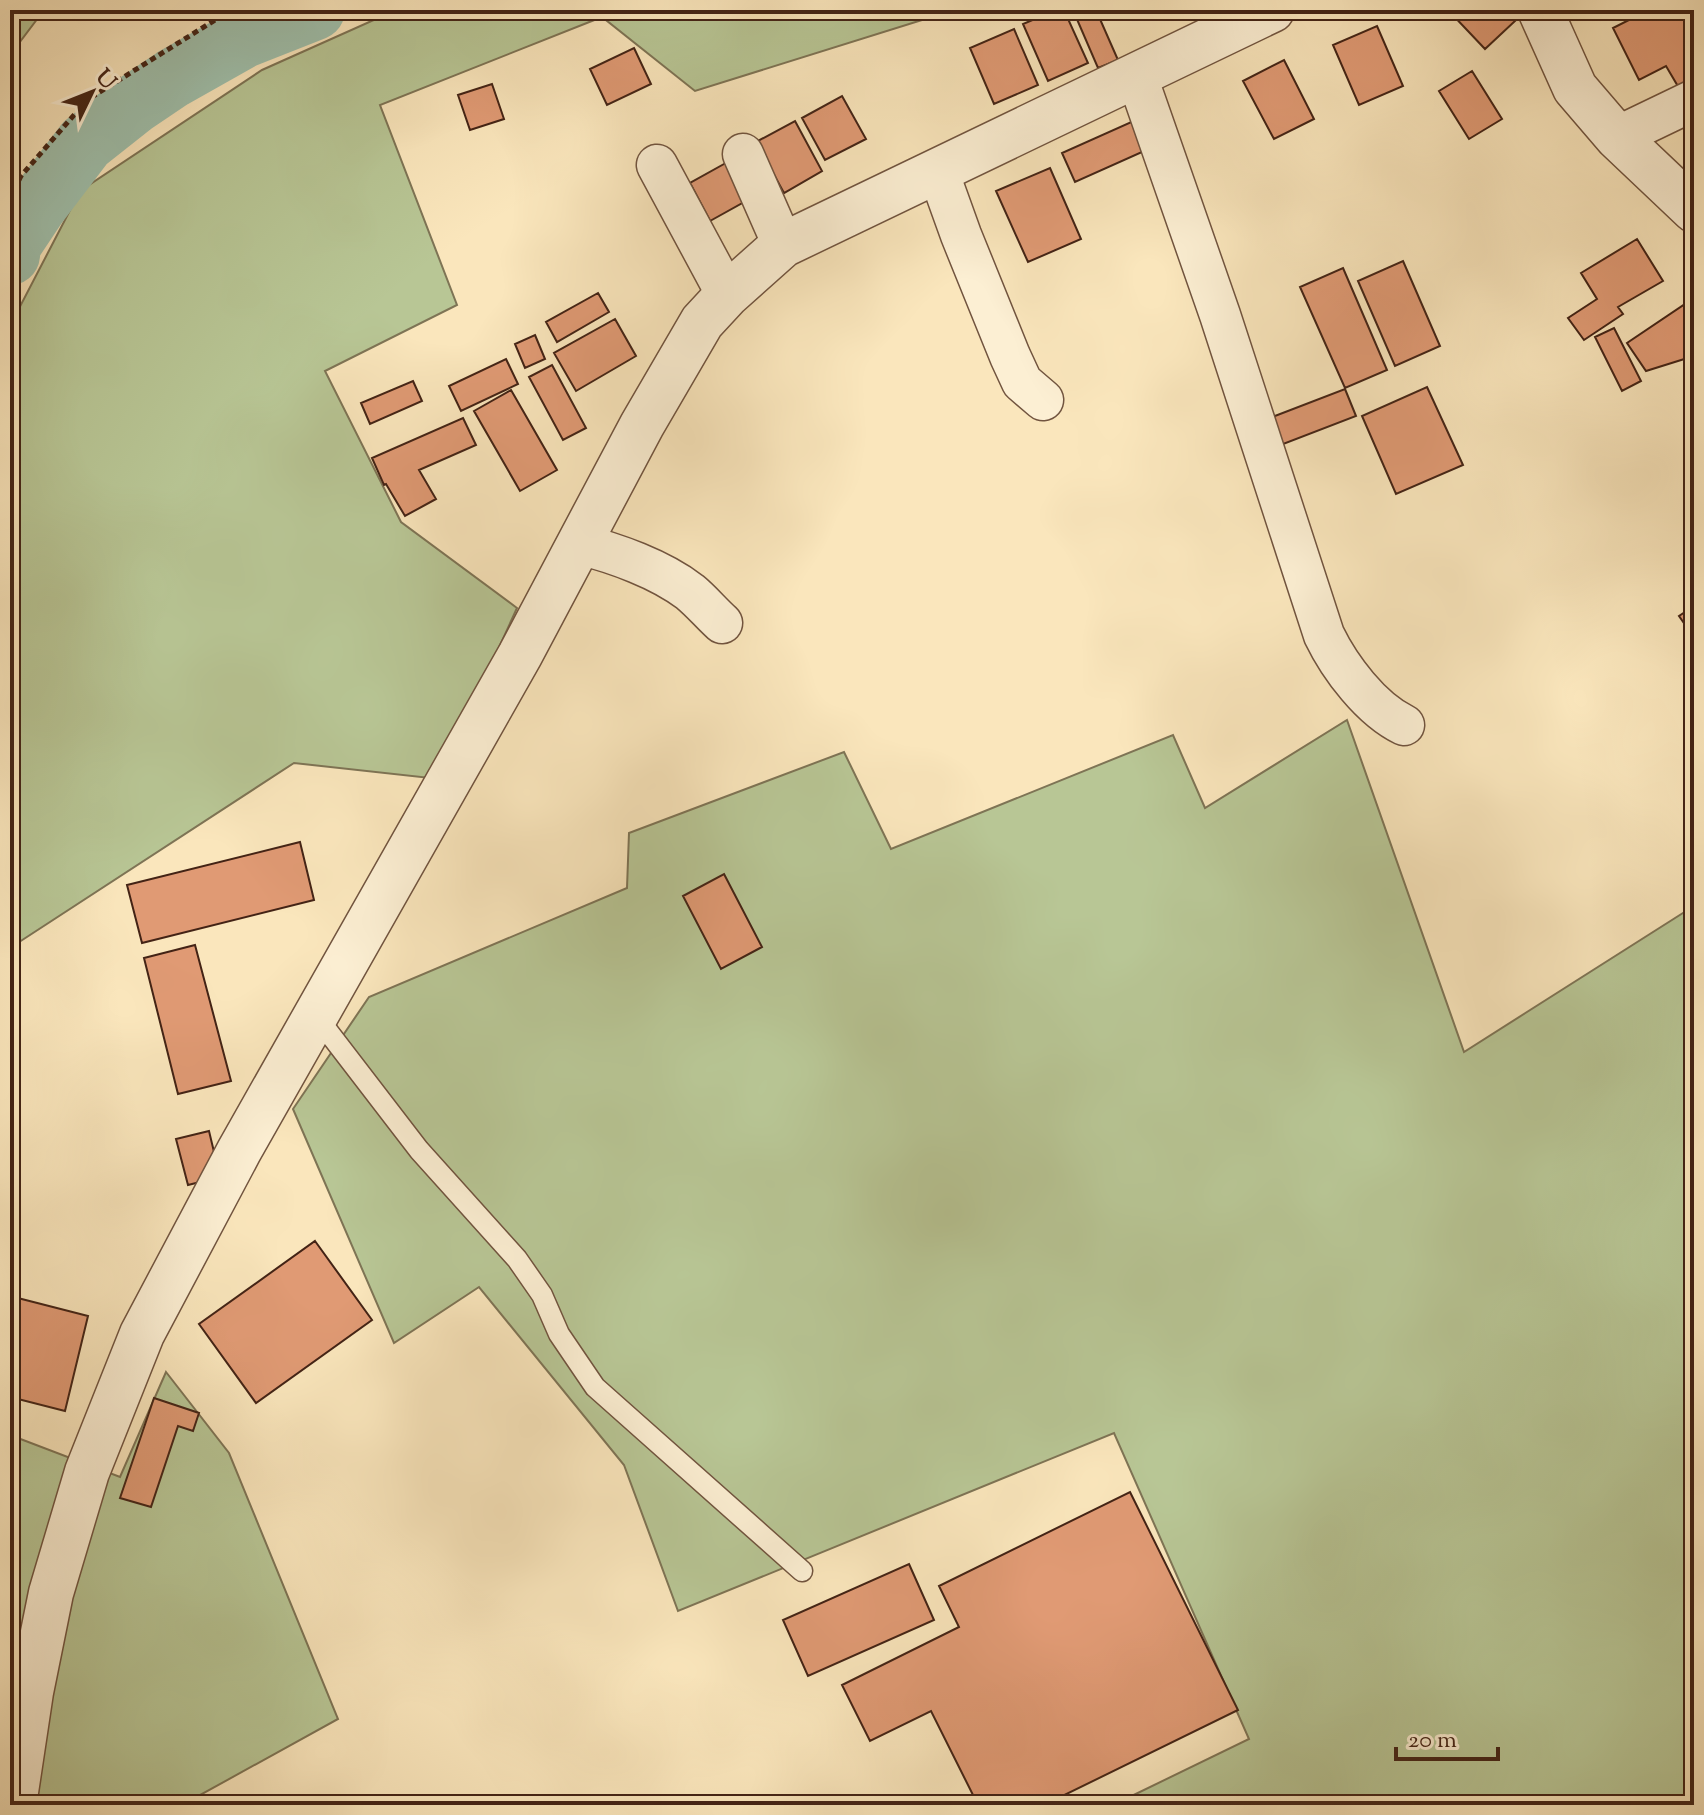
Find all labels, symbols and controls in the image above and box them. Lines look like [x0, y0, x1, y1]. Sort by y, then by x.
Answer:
north arrow [52, 52, 132, 132]
text: U [87, 63, 122, 98]
scale bar [1396, 1711, 1498, 1761]
text: 20 m [1408, 1724, 1457, 1758]

